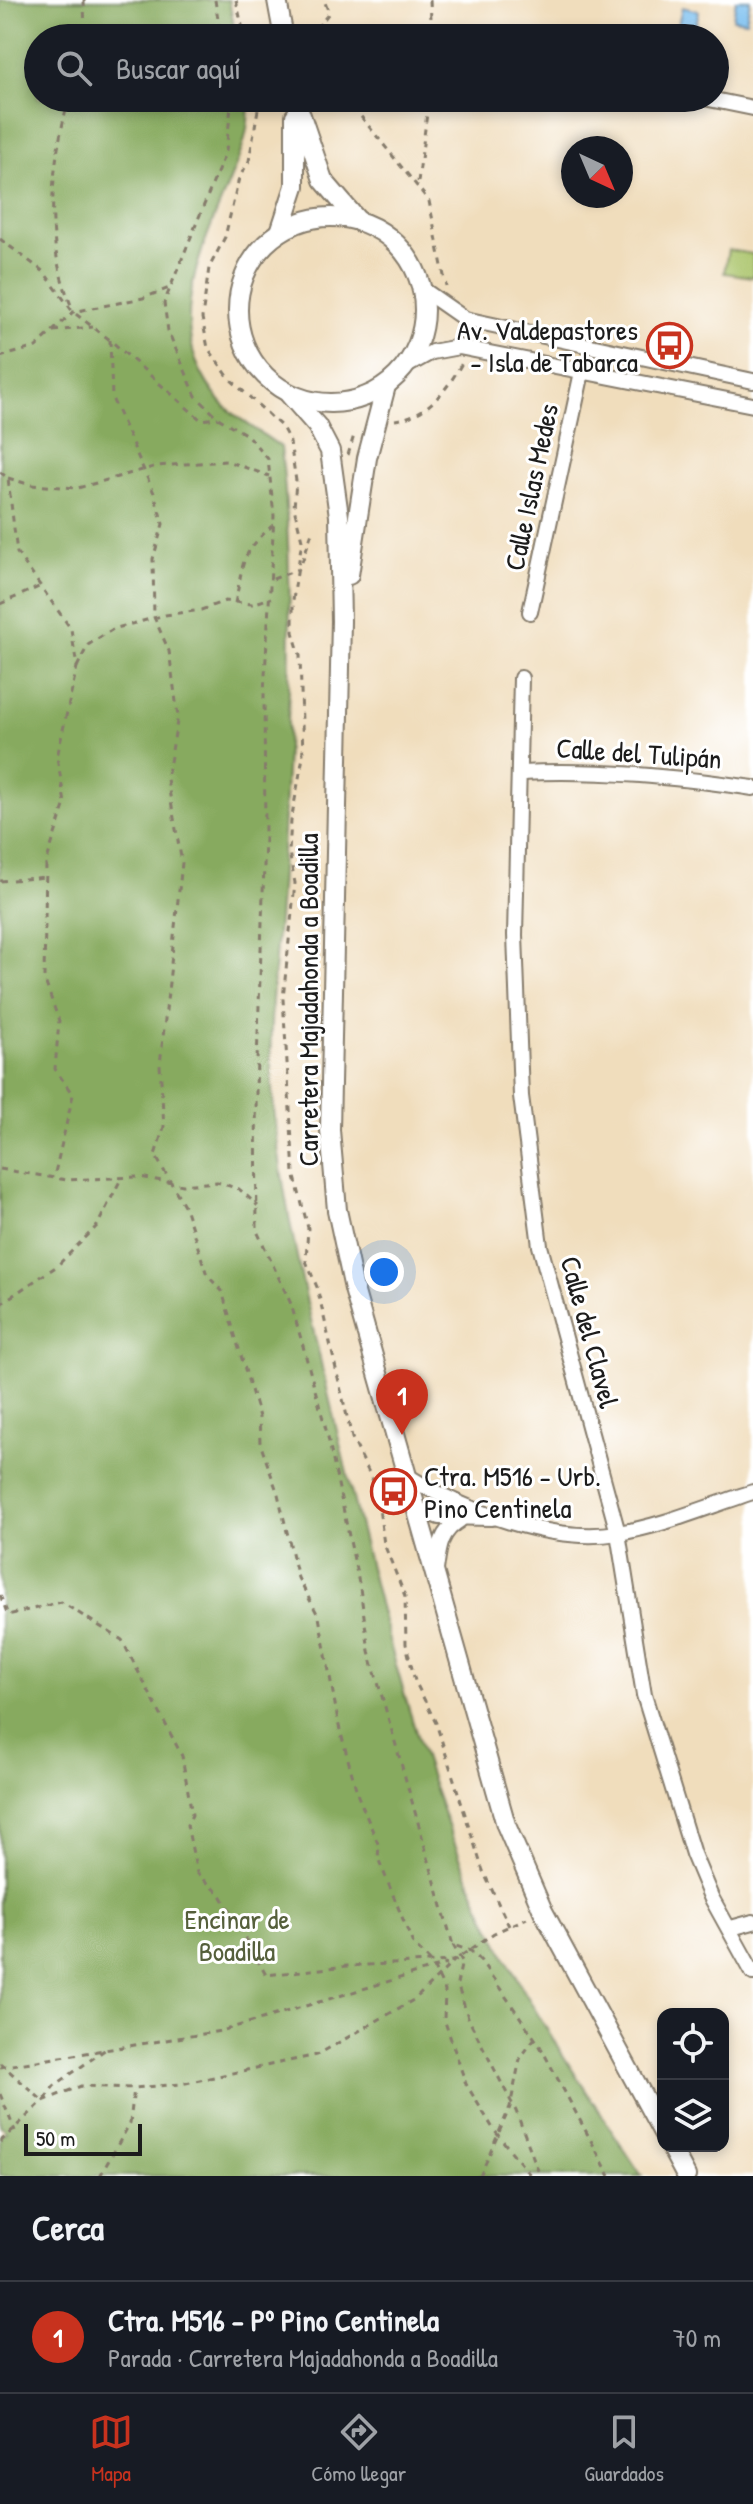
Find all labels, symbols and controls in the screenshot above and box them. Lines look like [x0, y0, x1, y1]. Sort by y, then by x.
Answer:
search box [24, 24, 729, 112]
icon: search [52, 46, 96, 90]
text: Buscar aquí [116, 48, 241, 88]
north arrow [561, 136, 633, 208]
place label: Av. Valdepastores - Isla de Tabarca [457, 311, 638, 381]
bus stop icon: Av. Valdepastores - Isla de Tabarca [645, 322, 693, 370]
street label: Calle Islas Medes [495, 400, 567, 574]
street label: Calle del Tulipán [555, 728, 723, 778]
street label: Carretera Majadahonda a Boadilla [289, 833, 327, 1167]
your location [364, 1252, 404, 1292]
street label: Calle del Clavel [552, 1252, 629, 1413]
pin: 1 [376, 1369, 428, 1435]
place label: Ctra. M516 - Urb. Pino Centinela [424, 1457, 601, 1527]
bus stop icon: Ctra. M516 - Urb. Pino Centinela [369, 1468, 417, 1516]
park label: Encinar de Boadilla [184, 1900, 290, 1970]
map controls [657, 2008, 729, 2152]
button: locate [657, 2008, 729, 2080]
button: layers [657, 2080, 729, 2152]
scale bar [24, 2120, 142, 2156]
text: 50 m [36, 2123, 75, 2153]
text: Cerca [32, 2205, 104, 2251]
text: Ctra. M516 - Pº Pino Centinela [108, 2300, 439, 2340]
text: 1 [53, 2320, 63, 2355]
text: 70 m [673, 2320, 721, 2355]
text: Parada · Carretera Majadahonda a Boadilla [108, 2340, 498, 2375]
tab: Mapa [89, 2410, 133, 2488]
tab: Cómo llegar [311, 2410, 406, 2488]
tab: Guardados [584, 2410, 664, 2488]

